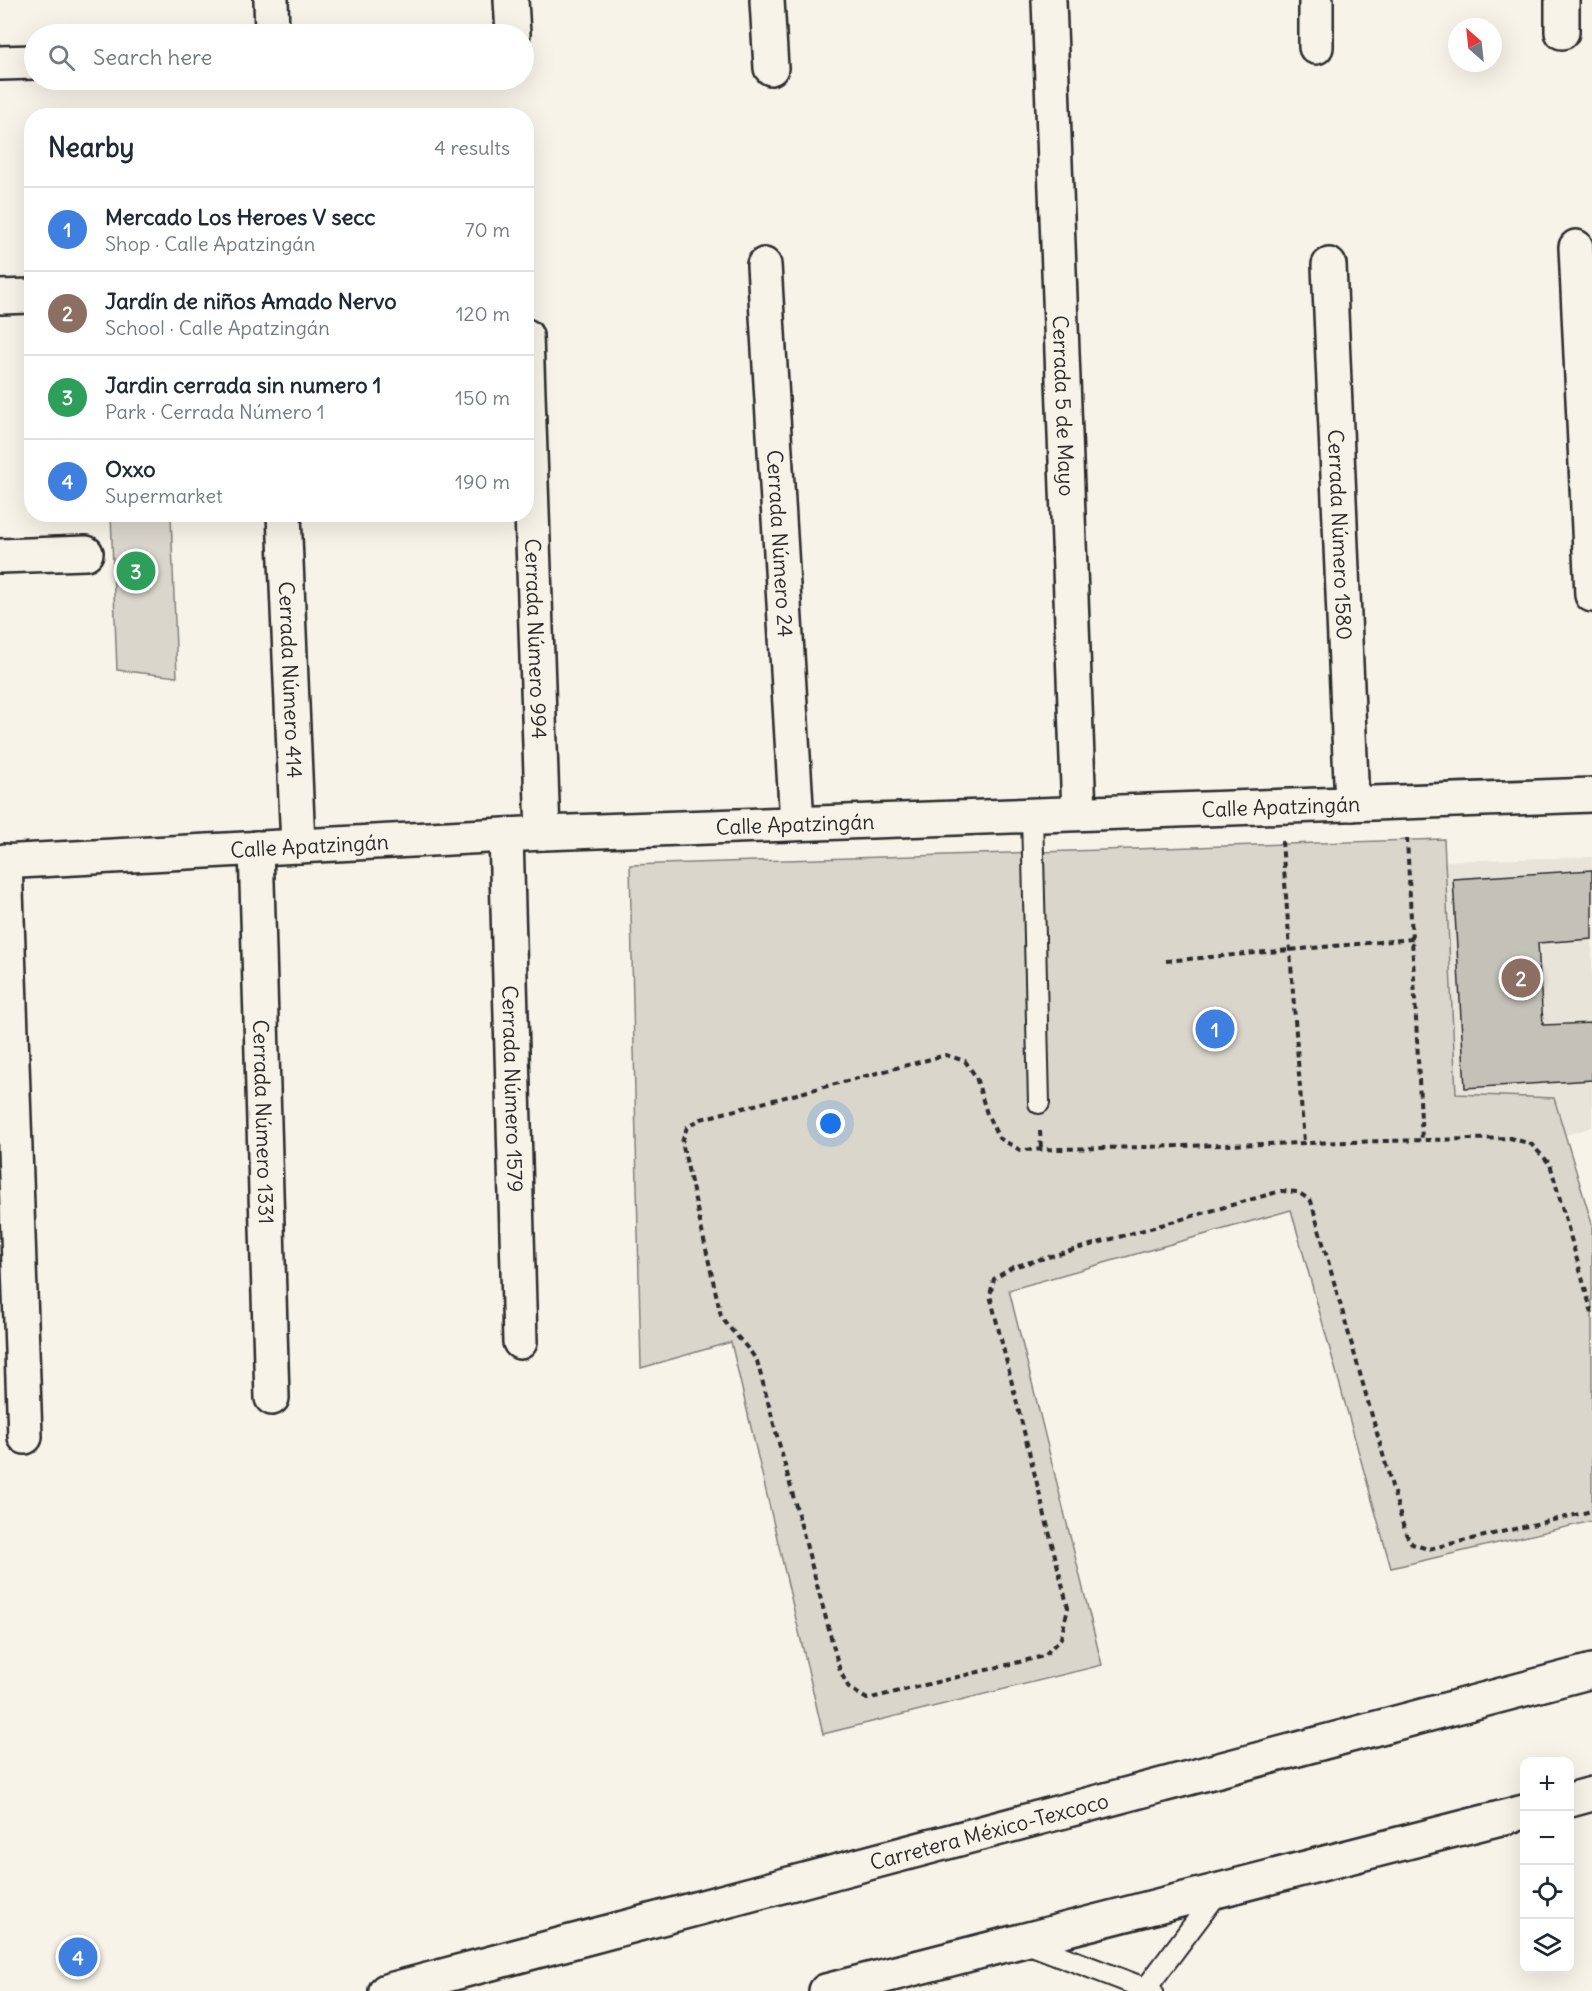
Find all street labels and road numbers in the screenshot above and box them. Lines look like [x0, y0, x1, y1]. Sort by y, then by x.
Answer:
street label: Cerrada 5 de Mayo [1047, 315, 1081, 497]
street label: Cerrada Número 1580 [1323, 429, 1358, 641]
street label: Cerrada Número 24 [761, 449, 799, 638]
street label: Cerrada Número 994 [519, 538, 553, 740]
street label: Cerrada Número 414 [273, 581, 309, 779]
street label: Calle Apatzingán [1201, 790, 1361, 823]
street label: Calle Apatzingán [715, 808, 875, 840]
street label: Calle Apatzingán [230, 828, 390, 863]
street label: Cerrada Número 1579 [497, 985, 529, 1193]
street label: Cerrada Número 1331 [247, 1019, 280, 1225]
street label: Carretera México-Texcoco [867, 1786, 1111, 1876]

